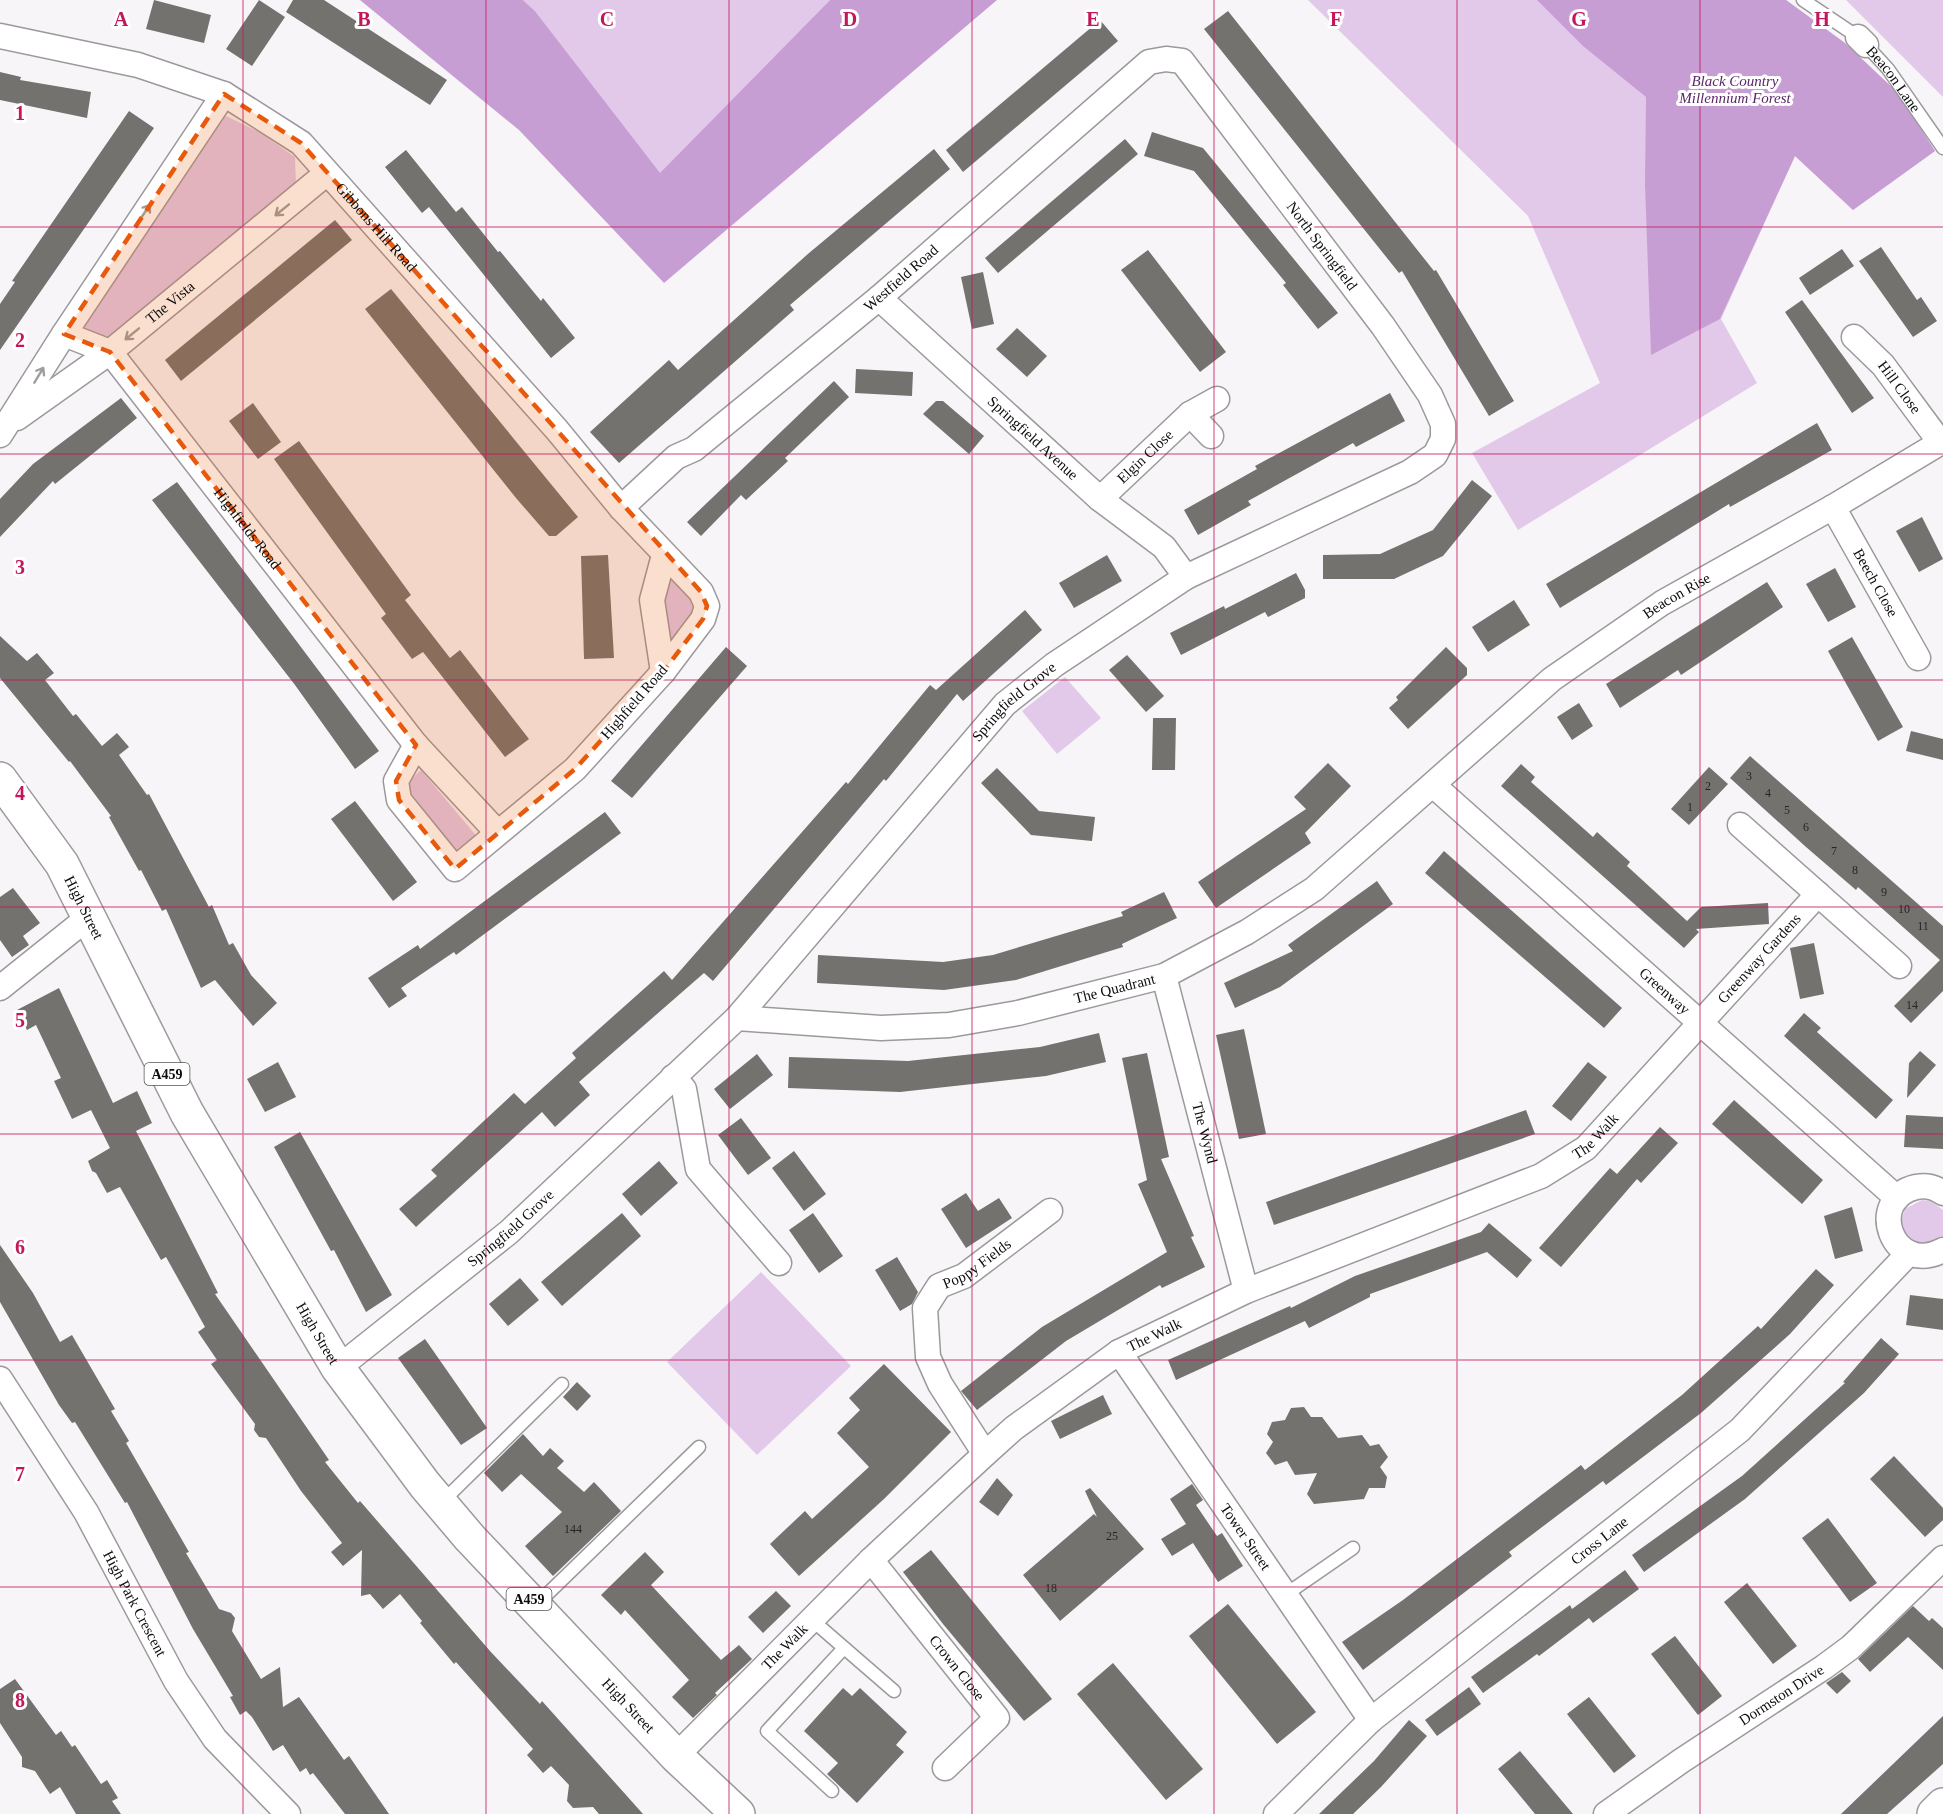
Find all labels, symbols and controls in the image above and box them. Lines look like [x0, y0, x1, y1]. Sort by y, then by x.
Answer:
text: A [114, 8, 129, 30]
text: B [357, 8, 371, 30]
text: C [600, 8, 614, 30]
text: D [843, 8, 857, 30]
text: E [1086, 8, 1100, 30]
text: F [1330, 8, 1342, 30]
text: G [1571, 8, 1587, 30]
text: H [1814, 8, 1830, 30]
street label: Beacon Lane [1863, 43, 1924, 116]
park label: Black Country Millennium Forest [1678, 73, 1792, 106]
text: 1 [15, 102, 25, 124]
street label: Gibbons Hill Road [332, 180, 420, 275]
street label: North Springfield [1284, 199, 1361, 294]
one-way arrow [275, 203, 290, 217]
one-way arrow [139, 204, 151, 220]
street label: Westfield Road [861, 241, 942, 314]
street label: The Vista [143, 278, 198, 327]
one-way arrow [125, 327, 140, 341]
text: 2 [15, 329, 25, 351]
street label: Hill Close [1875, 358, 1924, 417]
one-way arrow [33, 367, 45, 384]
street label: Springfield Avenue [985, 393, 1081, 483]
street label: Elgin Close [1114, 426, 1176, 486]
street label: Highfields Road [211, 485, 284, 573]
street label: Beech Close [1850, 546, 1901, 620]
text: 3 [15, 556, 25, 578]
street label: Beacon Rise [1640, 569, 1713, 622]
street label: Springfield Grove [969, 659, 1059, 744]
street label: Highfield Road [597, 661, 671, 742]
house number: 3 [1746, 769, 1752, 783]
house number: 2 [1705, 779, 1711, 793]
text: 4 [15, 782, 25, 804]
house number: 4 [1765, 786, 1771, 800]
house number: 1 [1687, 800, 1693, 814]
house number: 5 [1784, 803, 1790, 817]
house number: 6 [1803, 820, 1809, 834]
house number: 7 [1831, 844, 1837, 858]
house number: 8 [1852, 863, 1858, 877]
street label: High Street [61, 873, 107, 943]
house number: 9 [1881, 885, 1887, 899]
house number: 10 [1898, 902, 1910, 916]
street label: Greenway Gardens [1714, 910, 1804, 1006]
house number: 11 [1917, 919, 1929, 933]
street label: Greenway [1636, 965, 1693, 1018]
street label: The Quadrant [1072, 970, 1157, 1006]
house number: 14 [1906, 998, 1918, 1012]
text: 5 [15, 1009, 25, 1031]
road number: A459 [144, 1063, 190, 1085]
street label: The Wynd [1189, 1100, 1221, 1166]
street label: The Walk [1570, 1110, 1622, 1162]
street label: Springfield Grove [464, 1186, 557, 1270]
street label: Poppy Fields [940, 1235, 1014, 1292]
text: 6 [15, 1236, 25, 1258]
street label: High Street [293, 1300, 342, 1368]
street label: The Walk [1125, 1315, 1185, 1355]
text: 7 [15, 1463, 25, 1485]
street label: Tower Street [1217, 1501, 1274, 1574]
street label: Cross Lane [1568, 1513, 1631, 1568]
house number: 144 [564, 1522, 582, 1536]
house number: 25 [1106, 1529, 1118, 1543]
street label: High Park Crescent [100, 1548, 170, 1660]
house number: 18 [1045, 1581, 1057, 1595]
road number: A459 [506, 1588, 552, 1610]
street label: The Walk [758, 1620, 811, 1673]
street label: Crown Close [926, 1632, 988, 1704]
street label: Dormston Drive [1736, 1661, 1827, 1729]
street label: High Street [599, 1675, 658, 1737]
text: 8 [15, 1689, 25, 1711]

